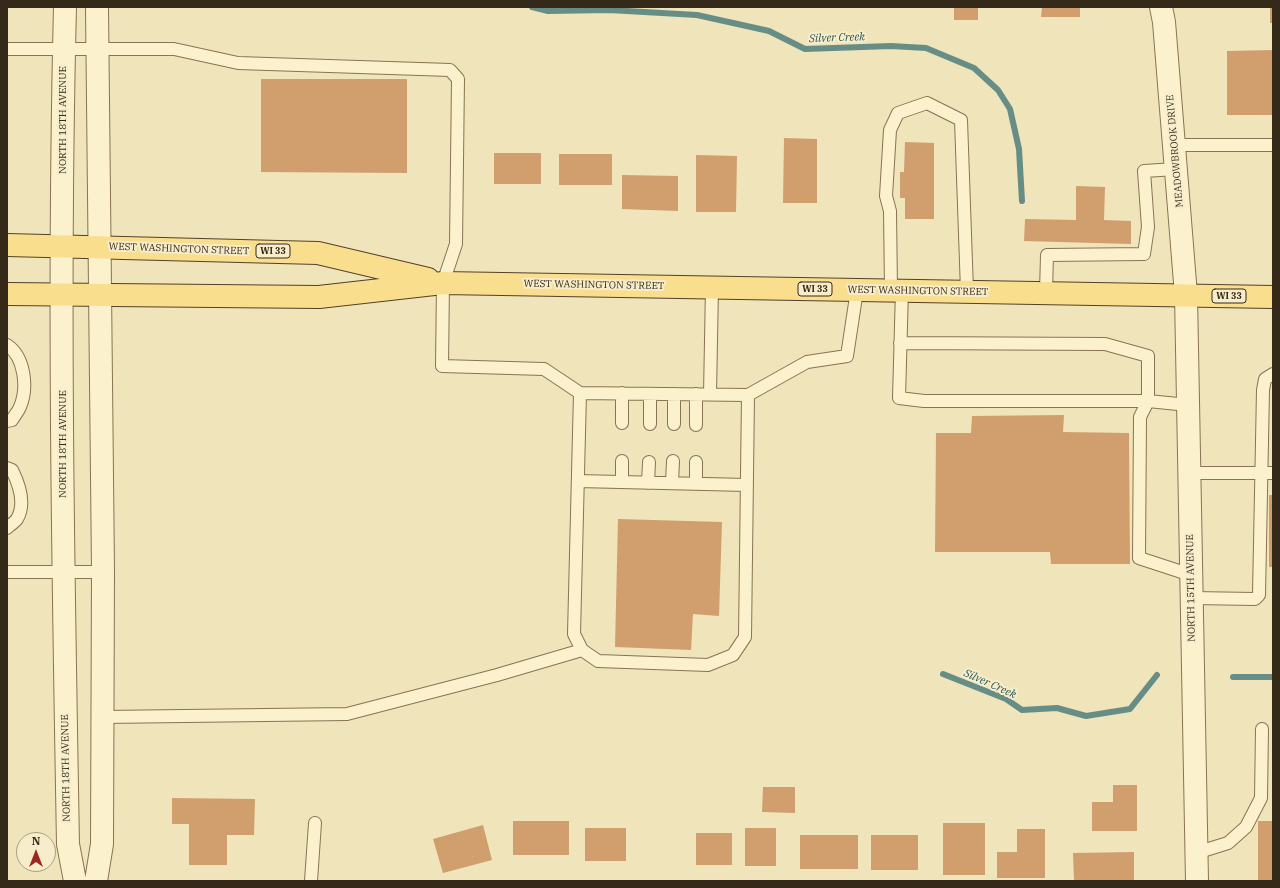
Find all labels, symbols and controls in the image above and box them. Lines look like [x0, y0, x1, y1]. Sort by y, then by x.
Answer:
water label: Silver Creek [809, 30, 865, 46]
street label: NORTH 18TH AVENUE [57, 66, 69, 174]
street label: MEADOWBROOK DRIVE [1164, 94, 1186, 208]
street label: WEST WASHINGTON STREET [108, 241, 250, 257]
road number: WI 33 [256, 244, 290, 258]
street label: WEST WASHINGTON STREET [523, 278, 665, 292]
road number: WI 33 [798, 282, 832, 296]
street label: WEST WASHINGTON STREET [847, 284, 989, 298]
road number: WI 33 [1212, 289, 1246, 303]
street label: NORTH 18TH AVENUE [57, 390, 69, 498]
street label: NORTH 15TH AVENUE [1184, 534, 1198, 642]
water label: Silver Creek [962, 667, 1018, 701]
street label: NORTH 18TH AVENUE [59, 714, 73, 822]
north arrow [16, 832, 56, 872]
text: N [32, 834, 40, 848]

